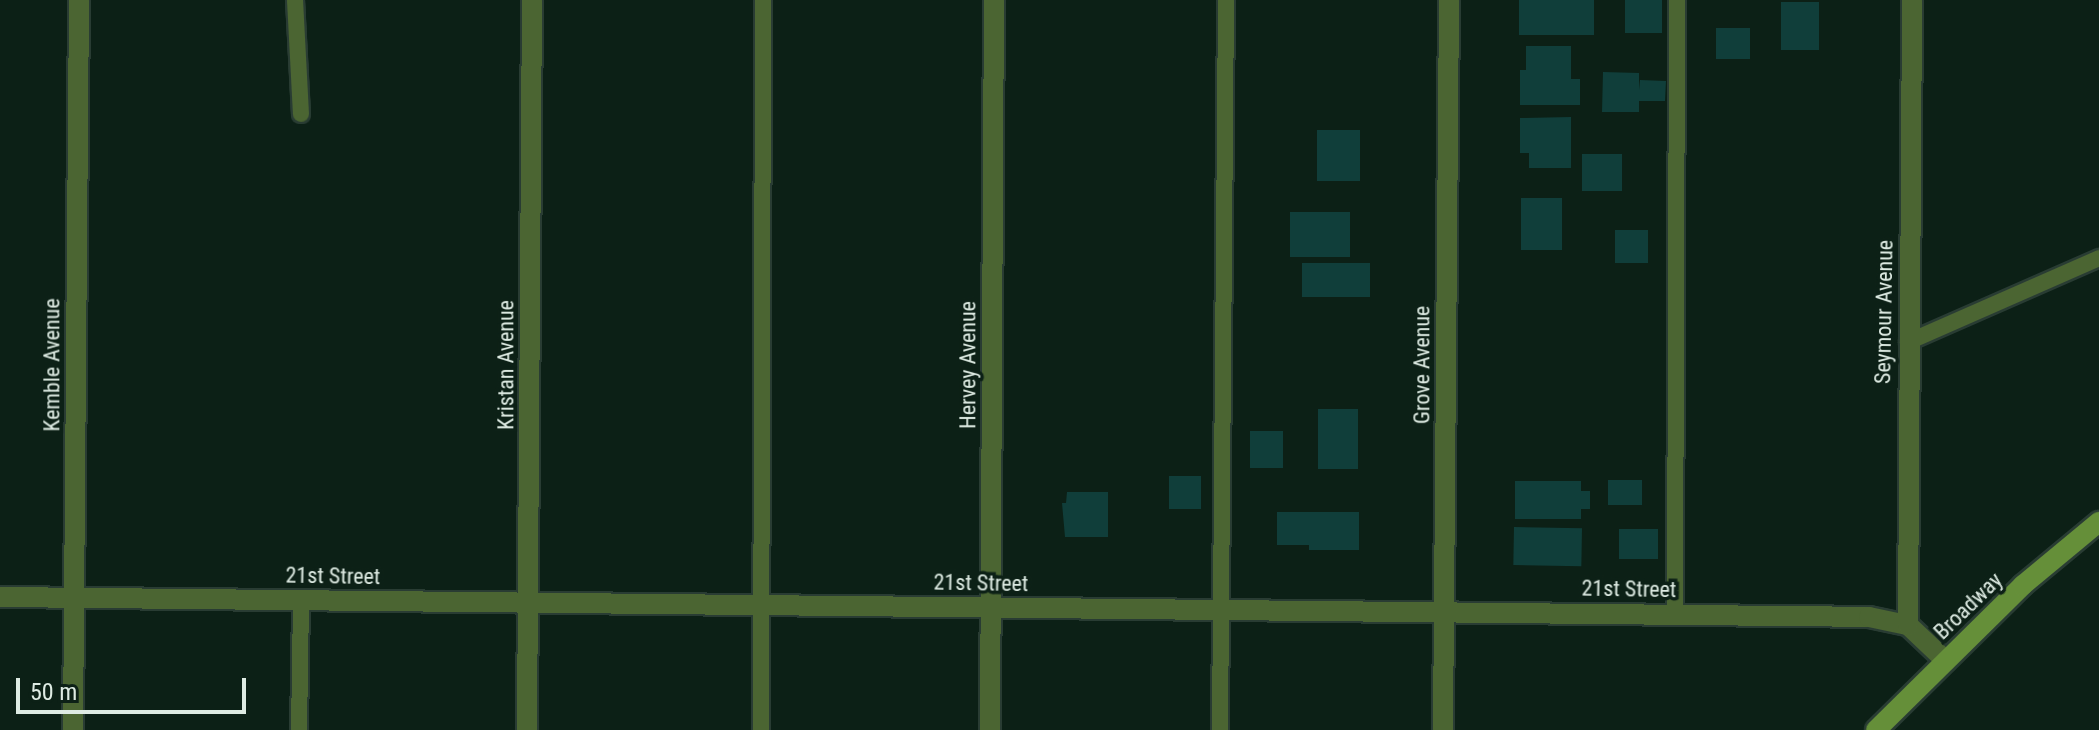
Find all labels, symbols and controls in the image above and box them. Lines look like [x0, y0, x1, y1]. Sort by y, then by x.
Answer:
street label: Seymour Avenue [1870, 240, 1898, 384]
street label: Kemble Avenue [39, 298, 65, 432]
street label: Kristan Avenue [493, 300, 519, 430]
street label: Hervey Avenue [955, 301, 981, 429]
street label: Grove Avenue [1409, 306, 1435, 424]
street label: 21st Street [285, 562, 381, 590]
street label: Broadway [1928, 567, 2008, 645]
street label: 21st Street [933, 569, 1029, 597]
street label: 21st Street [1581, 575, 1677, 603]
scale bar [20, 662, 250, 712]
text: 50 m [30, 678, 77, 706]

